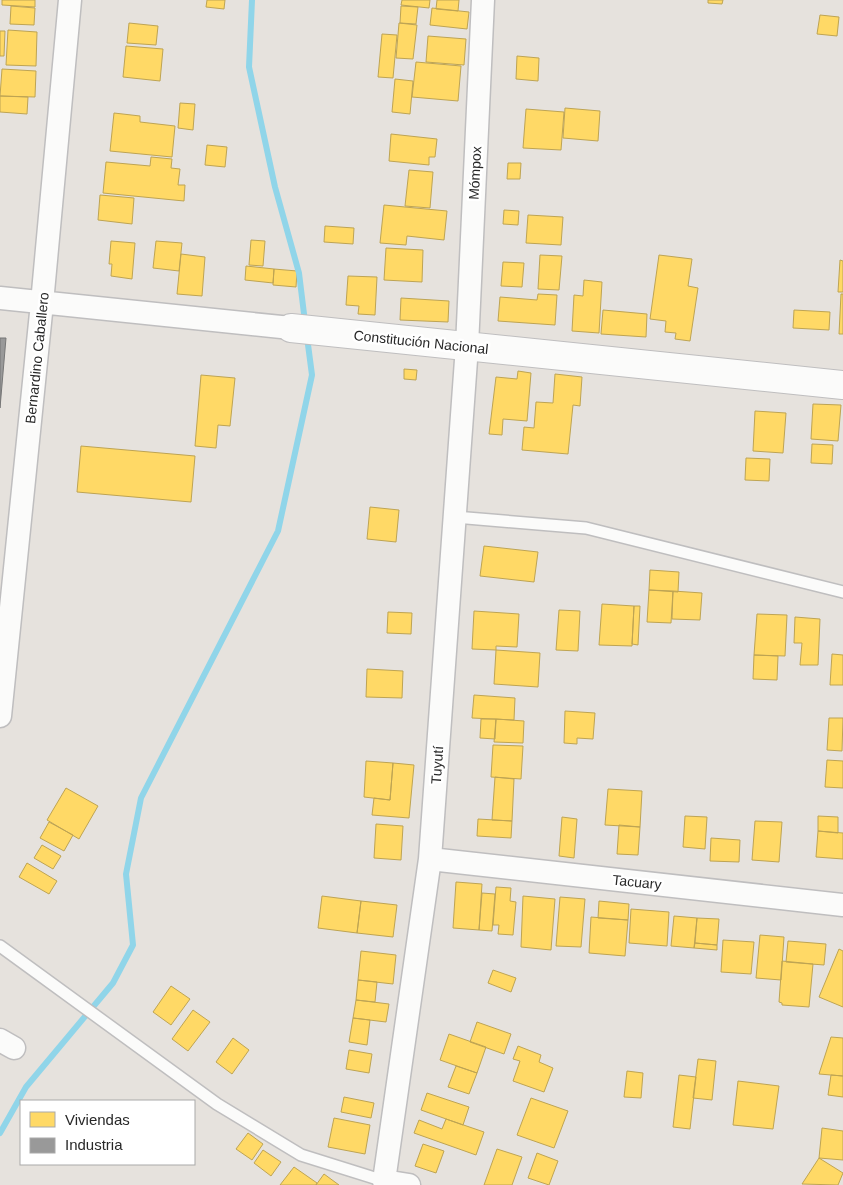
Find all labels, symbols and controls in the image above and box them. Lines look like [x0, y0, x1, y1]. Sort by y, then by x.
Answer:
street label: Mómpox [466, 146, 484, 200]
street label: Bernardino Caballero [22, 291, 52, 425]
street label: Constitución Nacional [353, 327, 489, 357]
street label: Tuyutí [428, 745, 446, 785]
street label: Tacuary [612, 871, 662, 893]
legend [20, 1100, 195, 1165]
text: Viviendas [65, 1111, 130, 1128]
text: Industria [65, 1136, 123, 1153]

